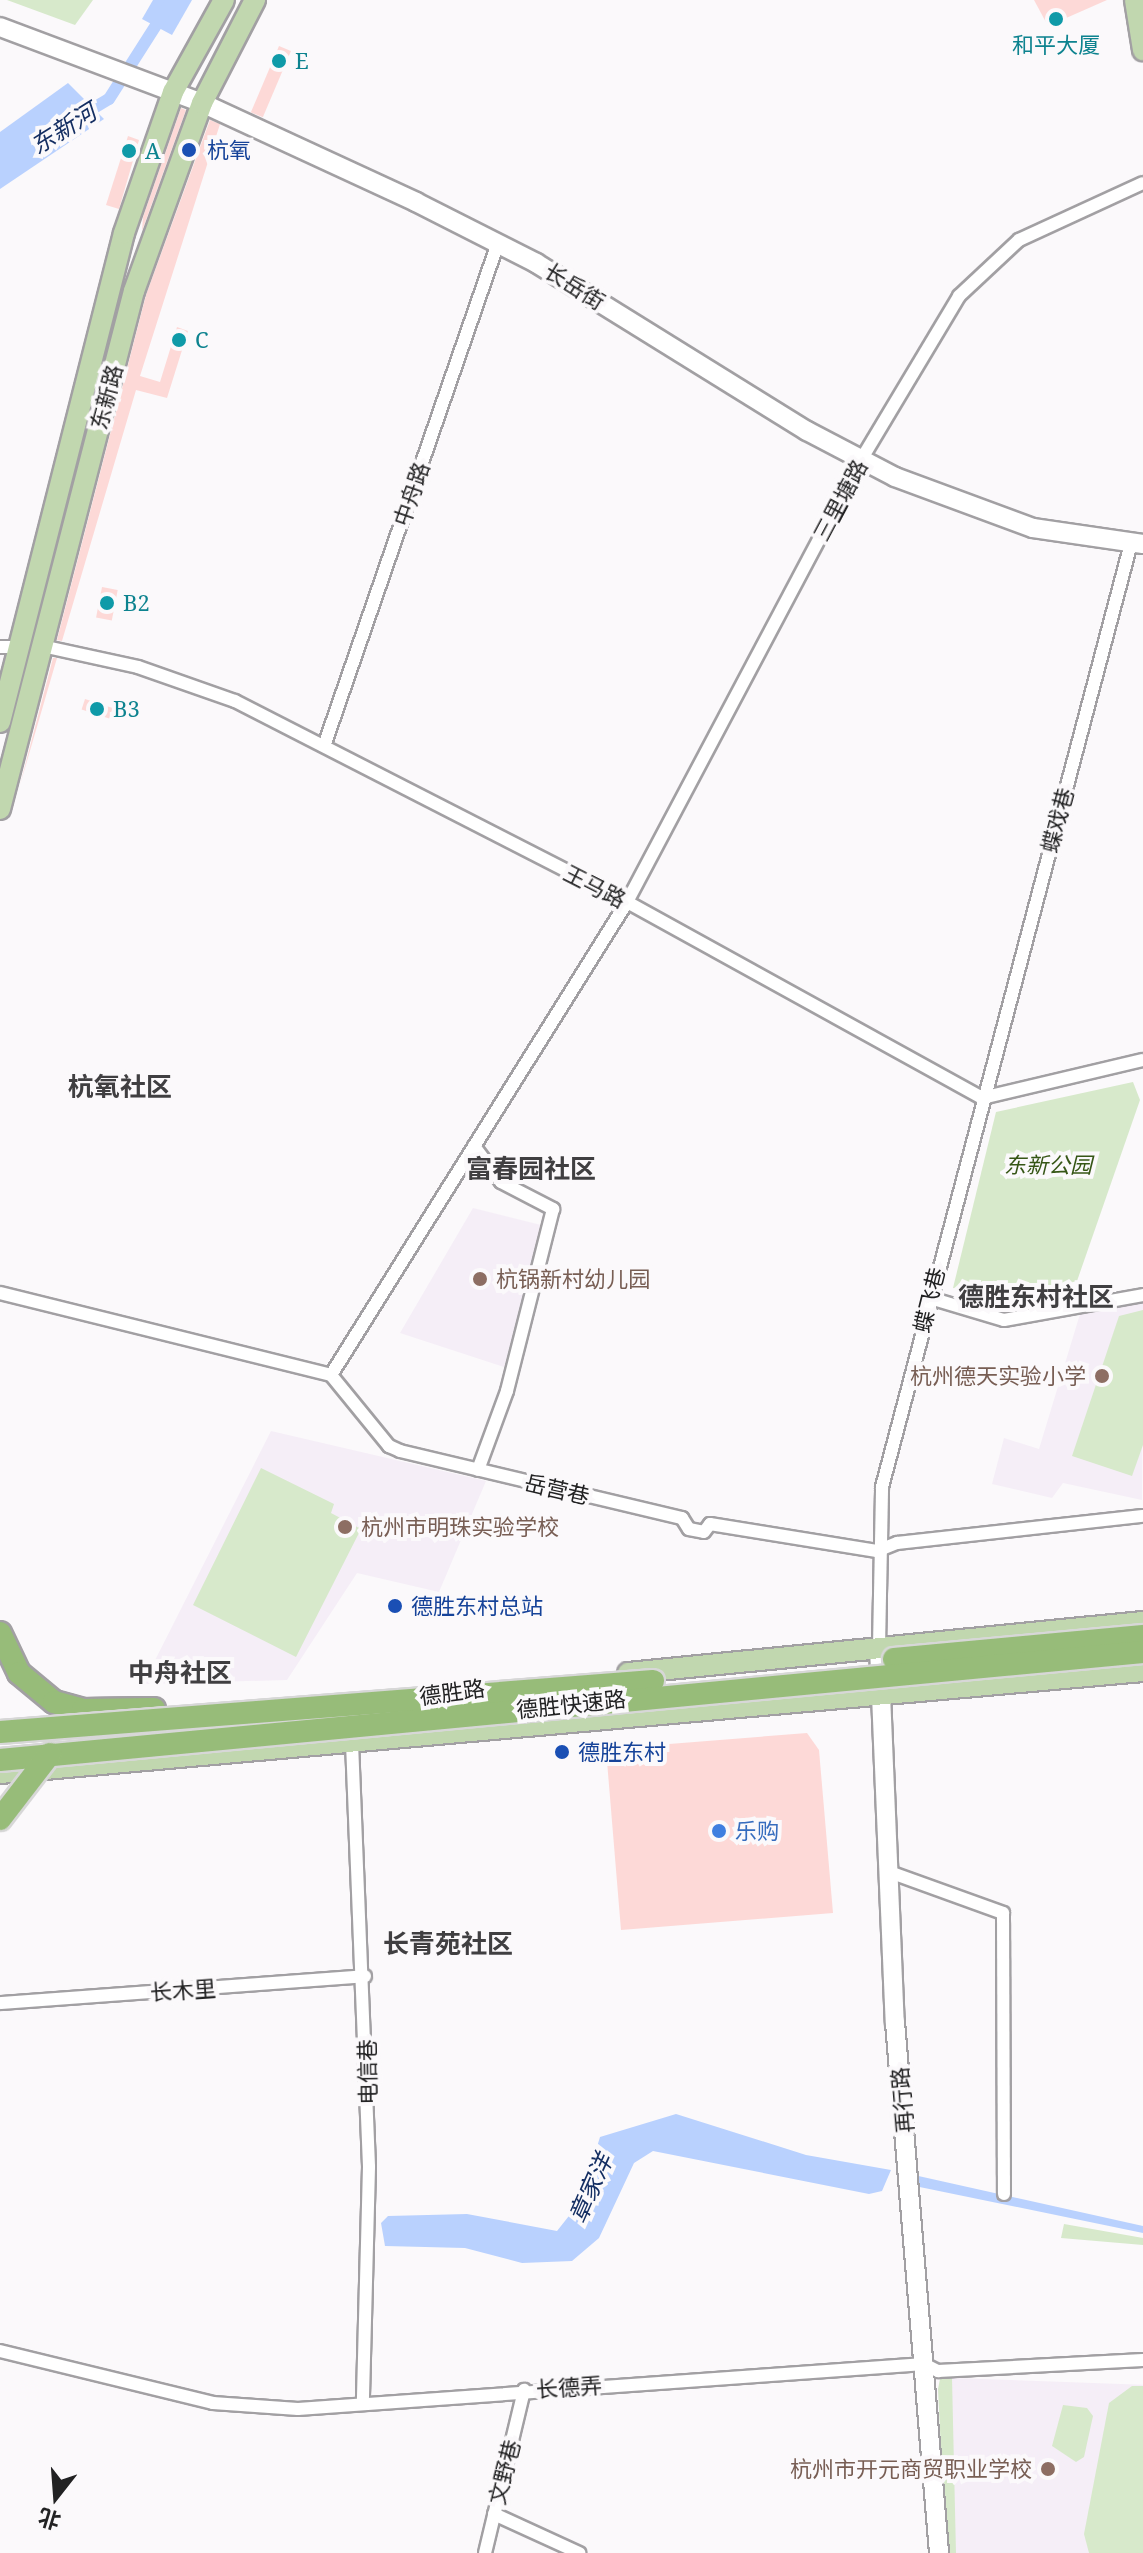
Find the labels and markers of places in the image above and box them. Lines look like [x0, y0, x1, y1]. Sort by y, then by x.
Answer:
marker: 和平大厦 [1047, 10, 1065, 28]
place label: 和平大厦 [1012, 32, 1100, 58]
place label: E [295, 48, 309, 74]
marker: E [270, 52, 288, 70]
place label: 杭氧 [207, 137, 251, 163]
place label: A [145, 138, 161, 164]
marker: 杭氧 [178, 139, 200, 161]
marker: A [120, 142, 138, 160]
place label: C [195, 327, 209, 353]
marker: C [170, 331, 188, 349]
place label: B2 [123, 590, 150, 616]
marker: B2 [98, 594, 116, 612]
place label: B3 [113, 696, 140, 722]
marker: B3 [88, 700, 106, 718]
place label: 杭锅新村幼儿园 [496, 1266, 650, 1292]
marker: 杭锅新村幼儿园 [471, 1270, 489, 1288]
place label: 杭州德天实验小学 [910, 1363, 1086, 1389]
marker: 杭州德天实验小学 [1093, 1367, 1111, 1385]
place label: 杭州市明珠实验学校 [361, 1514, 559, 1540]
marker: 杭州市明珠实验学校 [336, 1518, 354, 1536]
place label: 德胜东村总站 [411, 1593, 543, 1619]
marker: 德胜东村总站 [386, 1597, 404, 1615]
place label: 德胜东村 [578, 1739, 666, 1765]
marker: 德胜东村 [553, 1743, 571, 1761]
place label: 乐购 [735, 1818, 779, 1844]
marker: 乐购 [710, 1822, 728, 1840]
place label: 杭州市开元商贸职业学校 [790, 2456, 1032, 2482]
marker: 杭州市开元商贸职业学校 [1039, 2460, 1057, 2478]

